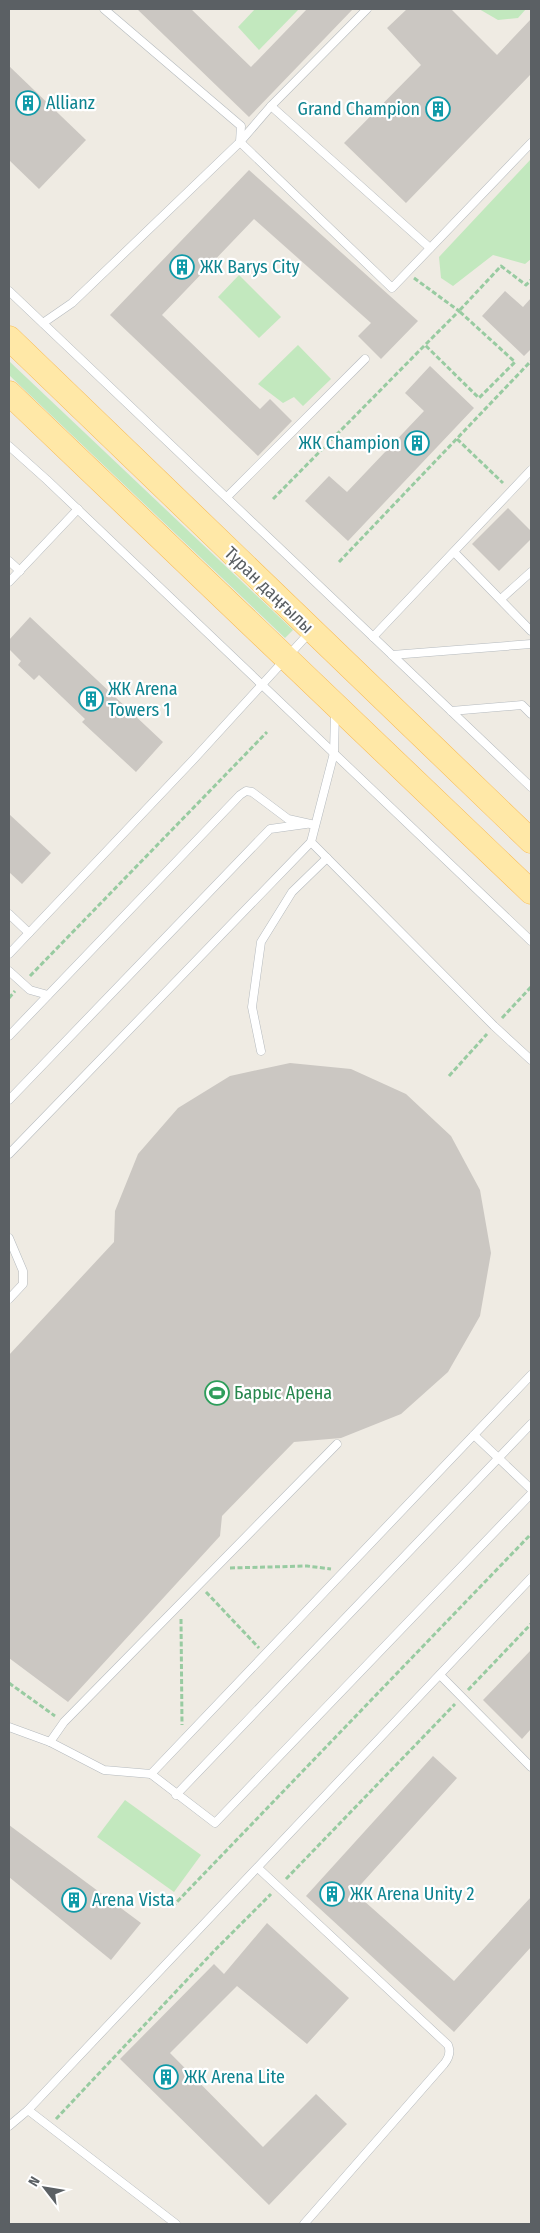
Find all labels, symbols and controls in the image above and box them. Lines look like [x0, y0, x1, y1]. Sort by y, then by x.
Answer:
building icon: Allianz [15, 90, 41, 116]
place label: Allianz [46, 92, 95, 114]
building icon: Grand Champion [425, 96, 451, 122]
place label: Grand Champion [298, 98, 420, 120]
building icon: ЖК Barys City [169, 254, 195, 280]
place label: ЖК Barys City [200, 256, 300, 278]
building icon: ЖК Champion [404, 430, 430, 456]
place label: ЖК Champion [299, 432, 400, 454]
street label: Тұран даңғылы [220, 542, 318, 638]
place label: ЖК Arena Towers 1 [108, 678, 178, 721]
building icon: ЖК Arena Towers 1 [78, 686, 104, 712]
sports icon: Барыс Арена [204, 1380, 230, 1406]
place label: Барыс Арена [234, 1382, 332, 1404]
building icon: ЖК Arena Unity 2 [319, 1881, 345, 1907]
place label: ЖК Arena Unity 2 [350, 1883, 475, 1905]
building icon: Arena Vista [61, 1887, 87, 1913]
place label: Arena Vista [92, 1889, 175, 1911]
building icon: ЖК Arena Lite [153, 2064, 179, 2090]
place label: ЖК Arena Lite [184, 2066, 285, 2088]
north arrow [20, 2163, 70, 2213]
text: N [25, 2174, 44, 2190]

